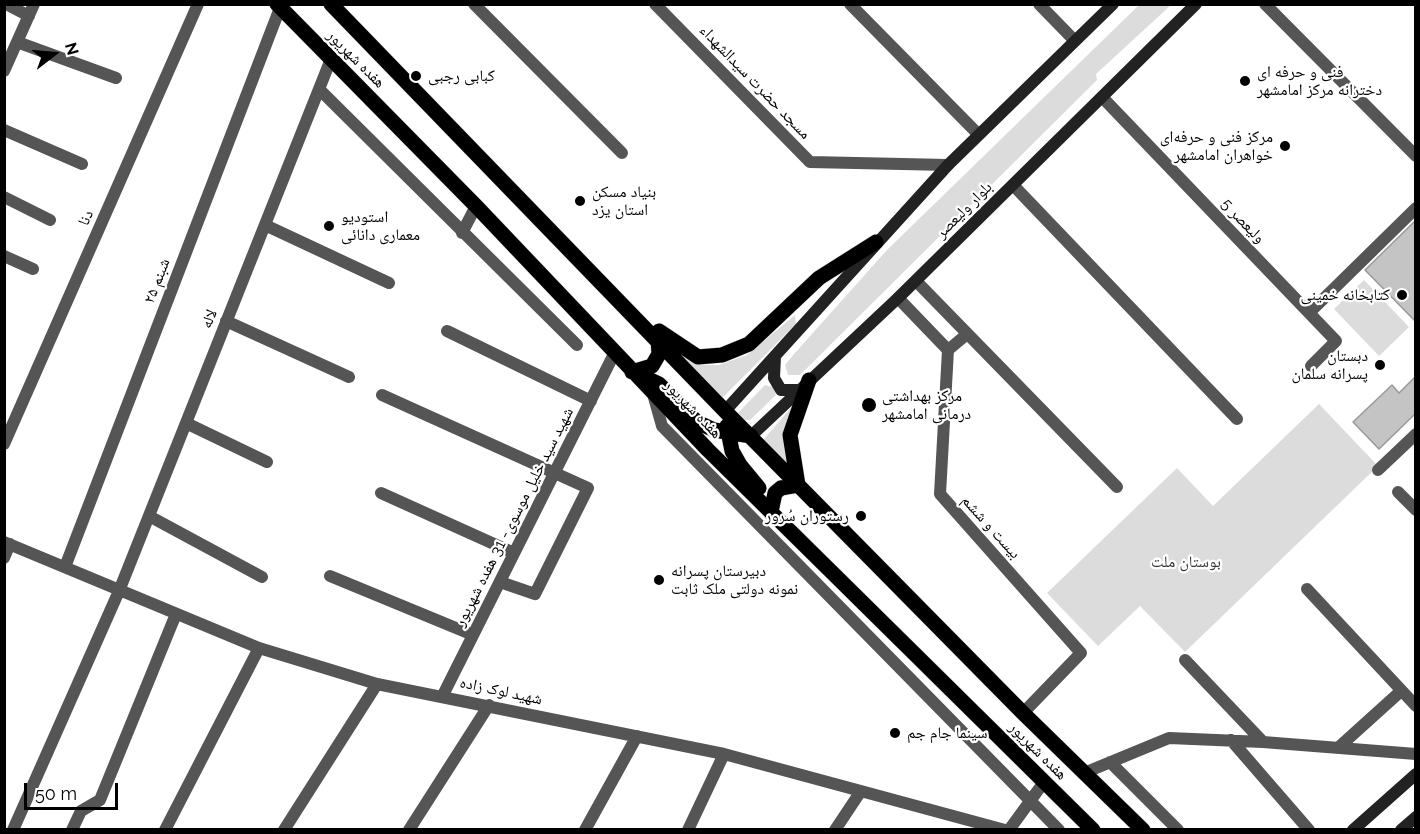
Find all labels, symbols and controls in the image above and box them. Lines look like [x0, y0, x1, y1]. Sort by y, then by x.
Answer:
street label: مسجد حضرت سیدالشهداء [695, 21, 815, 143]
north arrow [24, 24, 84, 84]
street label: هفده شهریور [323, 26, 389, 92]
text: N [61, 40, 83, 57]
place label: فنی و حرفه ای دخترانه مرکز امامشهر [1257, 62, 1382, 100]
place label: کبابی رجبی [428, 66, 495, 86]
marker: کبابی رجبی [409, 69, 423, 83]
marker: فنی و حرفه ای دخترانه مرکز امامشهر [1238, 74, 1252, 88]
place label: مرکز فنی و حرفه‌ای خواهران امامشهر [1160, 127, 1273, 165]
marker: مرکز فنی و حرفه‌ای خواهران امامشهر [1278, 139, 1292, 153]
street label: بلوار ولیعصر [932, 178, 996, 242]
place label: بنیاد مسکن استان یزد [592, 182, 656, 220]
marker: بنیاد مسکن استان یزد [573, 194, 587, 208]
street label: ولیعصر 5 [1217, 195, 1269, 247]
street label: دنا [74, 207, 98, 229]
place label: استودیو معماری دانائی [341, 207, 420, 245]
marker: استودیو معماری دانائی [322, 219, 336, 233]
street label: شبنم ۲۵ [140, 256, 174, 306]
place label: کتابخانه خمینی [1301, 285, 1390, 305]
marker: کتابخانه خمینی [1395, 288, 1409, 302]
street label: لاله [197, 307, 221, 331]
place label: دبستان پسرانه سلمان [1291, 346, 1368, 384]
marker: دبستان پسرانه سلمان [1373, 358, 1387, 372]
street label: هفده شهریور [660, 375, 726, 443]
place label: مرکز بهداشتی درمانی امامشهر [882, 386, 971, 424]
marker: مرکز بهداشتی درمانی امامشهر [860, 396, 878, 414]
street label: شهید سید خلیل موسوی- 31 هفده شهریور [450, 404, 578, 630]
street label: بیست و ششم [957, 491, 1025, 563]
place label: رستوران سُرور [765, 506, 849, 526]
marker: رستوران سُرور [854, 509, 868, 523]
park label: بوستان ملت [1151, 552, 1221, 572]
place label: دبیرستان پسرانه نمونه دولتی ملک ثابت [671, 561, 798, 599]
marker: دبیرستان پسرانه نمونه دولتی ملک ثابت [652, 573, 666, 587]
street label: شهید لوک زاده [458, 673, 544, 709]
street label: هفده شهریور [1005, 718, 1071, 784]
place label: سینما جام جم [907, 723, 987, 743]
marker: سینما جام جم [888, 726, 902, 740]
scale bar [27, 771, 122, 809]
text: 50 m [35, 783, 77, 804]

